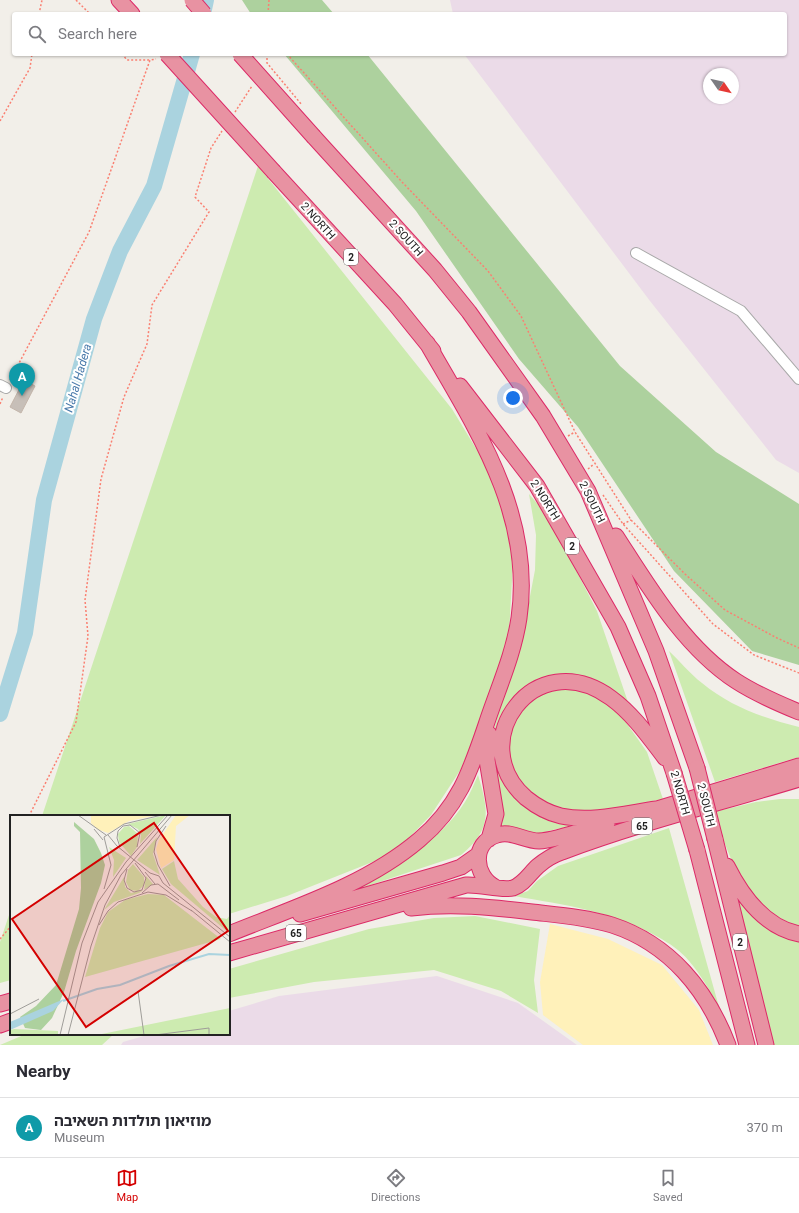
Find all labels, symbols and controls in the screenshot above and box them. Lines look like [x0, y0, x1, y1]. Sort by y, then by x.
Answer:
search box [12, 12, 787, 56]
icon: search [26, 23, 48, 45]
text: Search here [58, 25, 137, 43]
north arrow [703, 68, 739, 104]
street label: 2 NORTH [298, 200, 338, 242]
street label: 2 SOUTH [386, 217, 426, 259]
road number: 2 [344, 249, 358, 265]
water label: Nahal Hadera [62, 342, 94, 414]
pin: A [9, 363, 35, 396]
your location [503, 388, 523, 408]
street label: 2 NORTH [528, 477, 562, 523]
street label: 2 SOUTH [576, 479, 608, 525]
road number: 2 [565, 538, 579, 554]
street label: 2 NORTH [668, 770, 692, 816]
street label: 2 SOUTH [694, 782, 718, 828]
inset map [10, 815, 230, 1035]
road number: 65 [632, 818, 652, 834]
road number: 65 [286, 925, 306, 941]
road number: 2 [733, 934, 747, 950]
text: Nearby [16, 1061, 71, 1081]
text: מוזיאון תולדות השאיבה [54, 1112, 211, 1130]
text: A [25, 1120, 33, 1135]
text: 370 m [746, 1120, 783, 1135]
text: Museum [54, 1130, 105, 1145]
tab: Map [116, 1167, 138, 1204]
tab: Directions [371, 1167, 420, 1204]
tab: Saved [653, 1167, 683, 1204]

